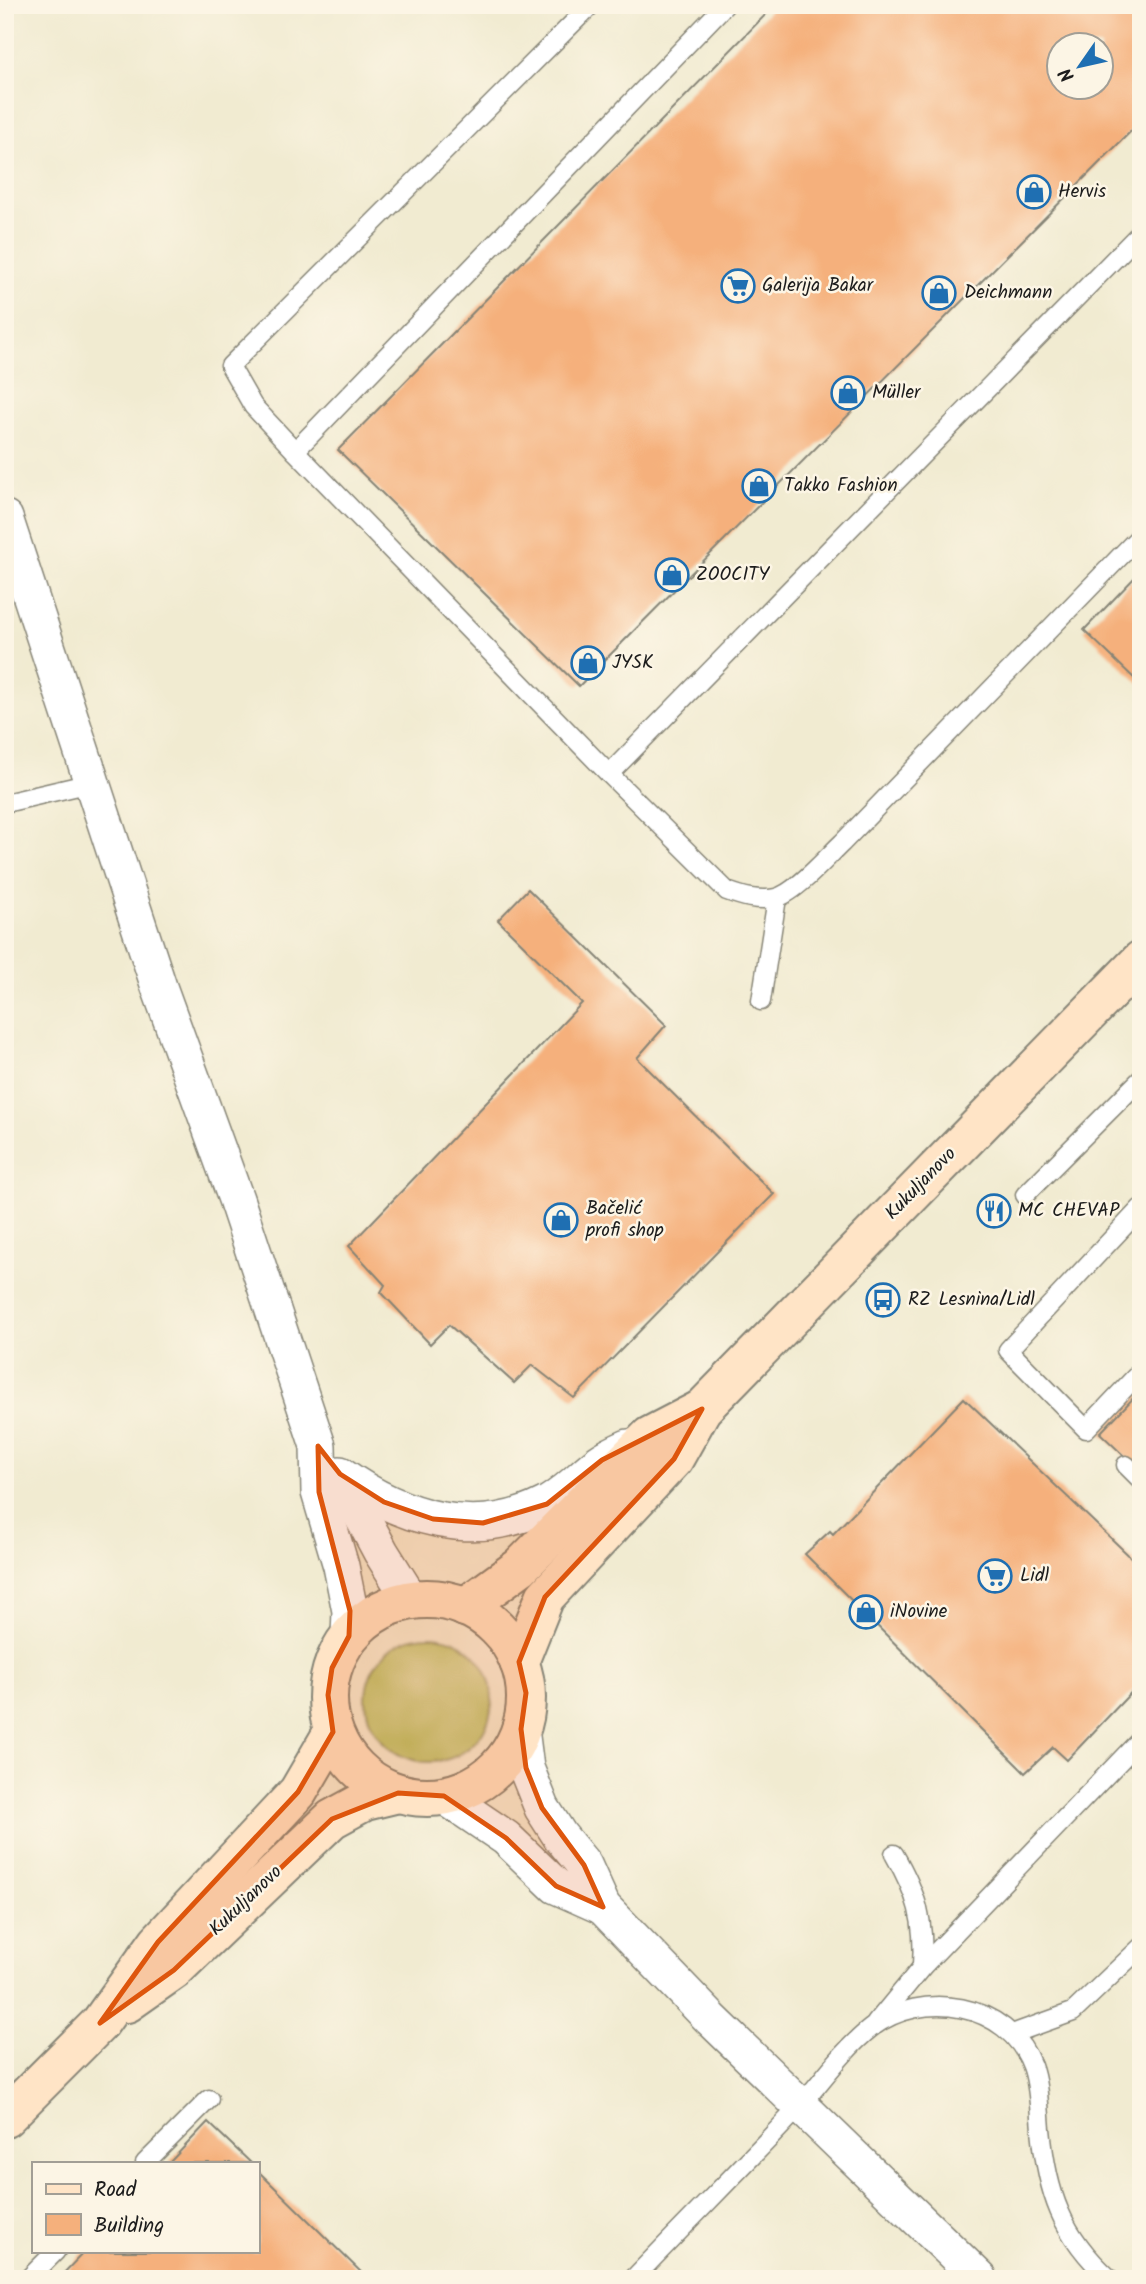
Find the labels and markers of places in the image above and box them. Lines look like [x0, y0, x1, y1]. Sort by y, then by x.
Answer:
shop icon: Hervis [1015, 173, 1053, 211]
place label: Hervis [1058, 177, 1106, 207]
supermarket icon: Galerija Bakar [719, 267, 757, 305]
place label: Galerija Bakar [762, 271, 875, 301]
shop icon: Deichmann [920, 274, 958, 312]
place label: Deichmann [964, 278, 1052, 308]
shop icon: Müller [829, 374, 867, 412]
place label: Müller [872, 378, 922, 408]
shop icon: Takko Fashion [740, 467, 778, 505]
place label: Takko Fashion [784, 471, 898, 501]
shop icon: ZOOCITY [653, 556, 691, 594]
place label: ZOOCITY [696, 560, 771, 590]
shop icon: JYSK [569, 644, 607, 682]
place label: JYSK [612, 648, 654, 678]
restaurant icon: MC CHEVAP [975, 1192, 1013, 1230]
place label: Bačelić profi shop [585, 1194, 664, 1246]
place label: MC CHEVAP [1018, 1196, 1120, 1226]
shop icon: Bačelić profi shop [542, 1201, 580, 1239]
bus stop icon: RZ Lesnina/Lidl [864, 1281, 902, 1319]
place label: RZ Lesnina/Lidl [908, 1285, 1035, 1315]
supermarket icon: Lidl [976, 1557, 1014, 1595]
place label: Lidl [1020, 1561, 1049, 1591]
shop icon: iNovine [847, 1593, 885, 1631]
place label: iNovine [890, 1597, 948, 1627]

